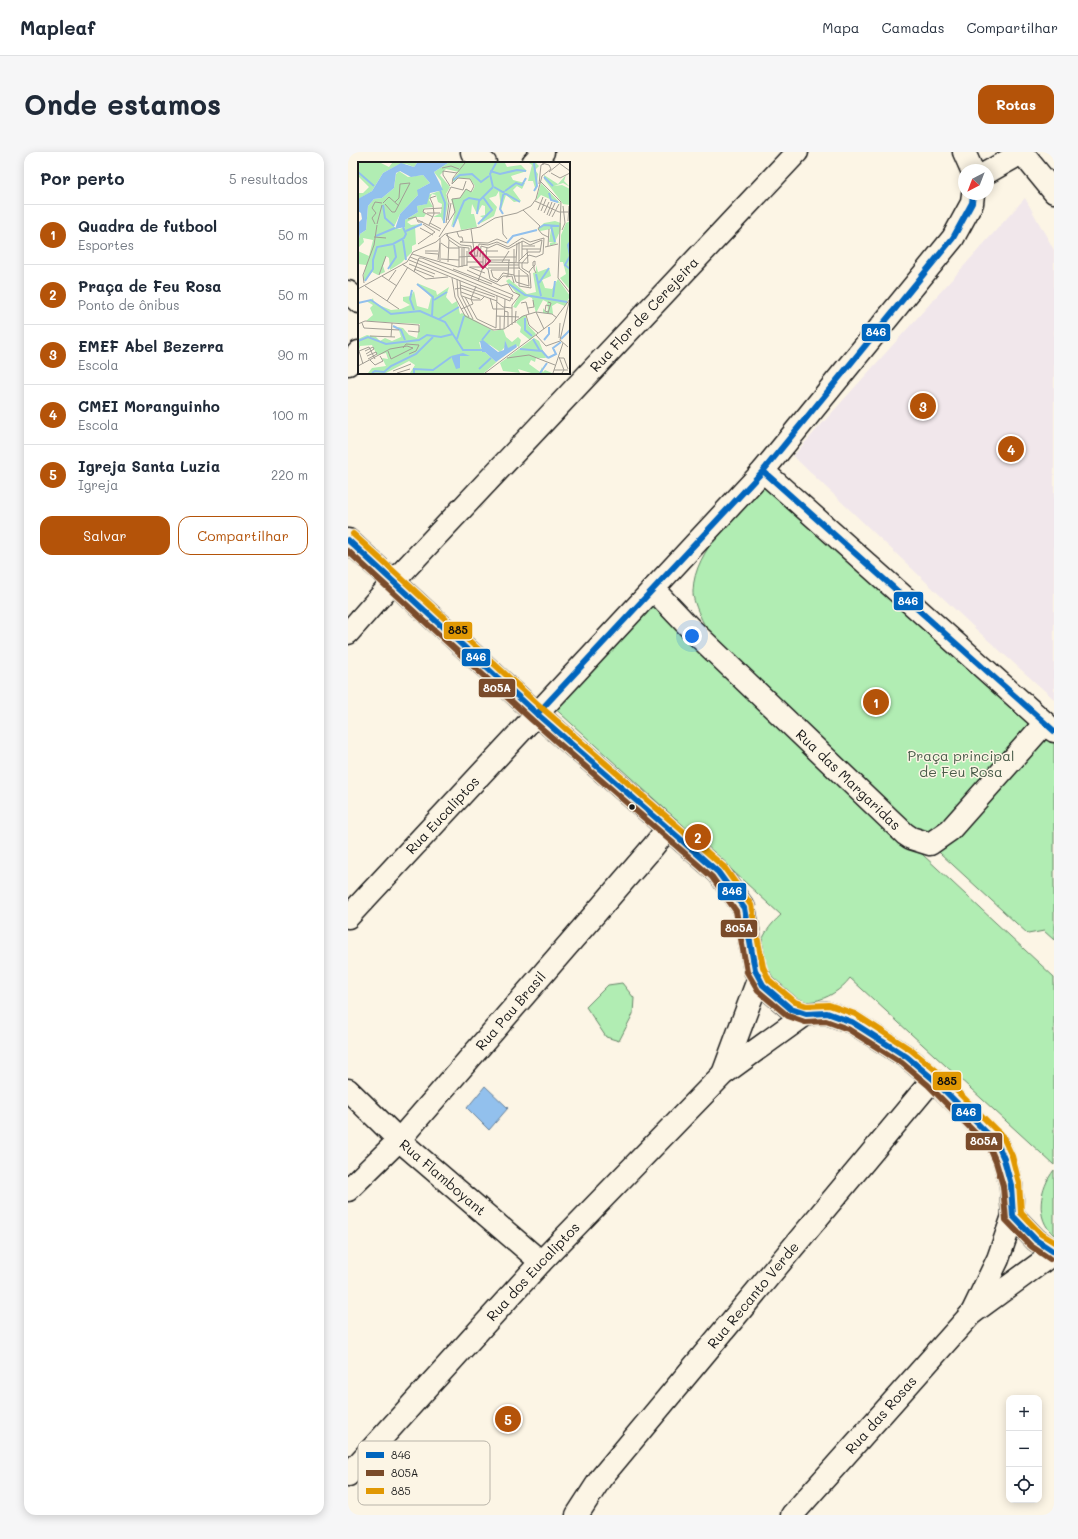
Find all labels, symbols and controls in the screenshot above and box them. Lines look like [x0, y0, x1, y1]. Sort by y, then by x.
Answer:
text: Mapleaf [20, 15, 95, 40]
text: Mapa [822, 18, 860, 37]
text: Camadas [882, 18, 945, 37]
text: Compartilhar [967, 18, 1058, 37]
button: Rotas [978, 85, 1054, 124]
text: Onde estamos [24, 86, 221, 122]
inset map [358, 162, 570, 374]
north arrow [958, 164, 994, 200]
text: Por perto [40, 167, 124, 189]
text: 5 resultados [229, 170, 308, 187]
text: Quadra de futbool [78, 216, 217, 236]
text: 1 [50, 226, 56, 243]
text: 50 m [278, 226, 308, 243]
text: Esportes [78, 236, 134, 253]
street label: Rua Flor de Cerejeira [585, 253, 703, 376]
text: Praça de Feu Rosa [78, 276, 222, 296]
text: 2 [49, 286, 57, 303]
text: 50 m [278, 286, 308, 303]
text: Ponto de ônibus [78, 296, 180, 313]
line badge: 846 [861, 323, 891, 342]
text: 846 [866, 324, 887, 339]
text: EMEF Abel Bezerra [78, 336, 224, 356]
text: 3 [49, 346, 57, 363]
text: 90 m [278, 346, 308, 363]
text: Escola [78, 356, 118, 373]
pin: 3 [910, 391, 936, 421]
text: CMEI Moranguinho [78, 396, 220, 416]
text: 4 [49, 406, 57, 423]
text: 100 m [272, 406, 308, 423]
text: Escola [78, 416, 118, 433]
pin: 4 [998, 434, 1024, 464]
text: Igreja Santa Luzia [78, 456, 220, 476]
text: 5 [49, 466, 57, 483]
text: 220 m [271, 466, 308, 483]
text: Igreja [78, 476, 118, 493]
button: Salvar [40, 516, 170, 555]
button: Compartilhar [178, 516, 308, 555]
line badge: 846 [893, 591, 924, 611]
text: 846 [898, 593, 919, 608]
line badge: 885 [443, 621, 473, 640]
text: 885 [448, 622, 469, 637]
your location [682, 626, 702, 646]
line badge: 846 [461, 648, 491, 667]
text: 846 [466, 649, 487, 664]
line badge: 805A [478, 678, 516, 698]
text: 805A [483, 680, 511, 695]
pin: 1 [863, 687, 889, 717]
street label: Rua das Margaridas [792, 725, 905, 834]
park label: Praça principal de Feu Rosa [908, 746, 1014, 781]
street label: Rua Eucaliptos [401, 772, 483, 858]
unlabelled marker [627, 802, 637, 812]
pin: 2 [685, 822, 711, 852]
line badge: 846 [717, 882, 747, 901]
text: 846 [722, 883, 743, 898]
line badge: 805A [720, 919, 758, 938]
text: 805A [725, 920, 753, 935]
street label: Rua Pau Brasil [471, 967, 550, 1054]
line badge: 885 [932, 1071, 962, 1091]
text: 885 [937, 1073, 958, 1088]
line badge: 846 [951, 1103, 982, 1122]
text: 846 [956, 1104, 977, 1119]
line badge: 805A [965, 1132, 1003, 1151]
text: 805A [970, 1133, 998, 1148]
street label: Rua Flamboyant [396, 1135, 490, 1220]
street label: Rua dos Eucaliptos [482, 1218, 584, 1325]
street label: Rua Recanto Verde [703, 1237, 803, 1352]
street label: Rua das Rosas [841, 1372, 921, 1458]
map controls [1006, 1395, 1042, 1503]
button: + [1006, 1395, 1042, 1431]
pin: 5 [495, 1404, 521, 1434]
button: − [1006, 1431, 1042, 1467]
legend [358, 1441, 490, 1505]
text: 846 [391, 1447, 411, 1462]
text: 805A [391, 1465, 418, 1480]
button: locate [1006, 1467, 1042, 1503]
text: 885 [391, 1483, 411, 1498]

